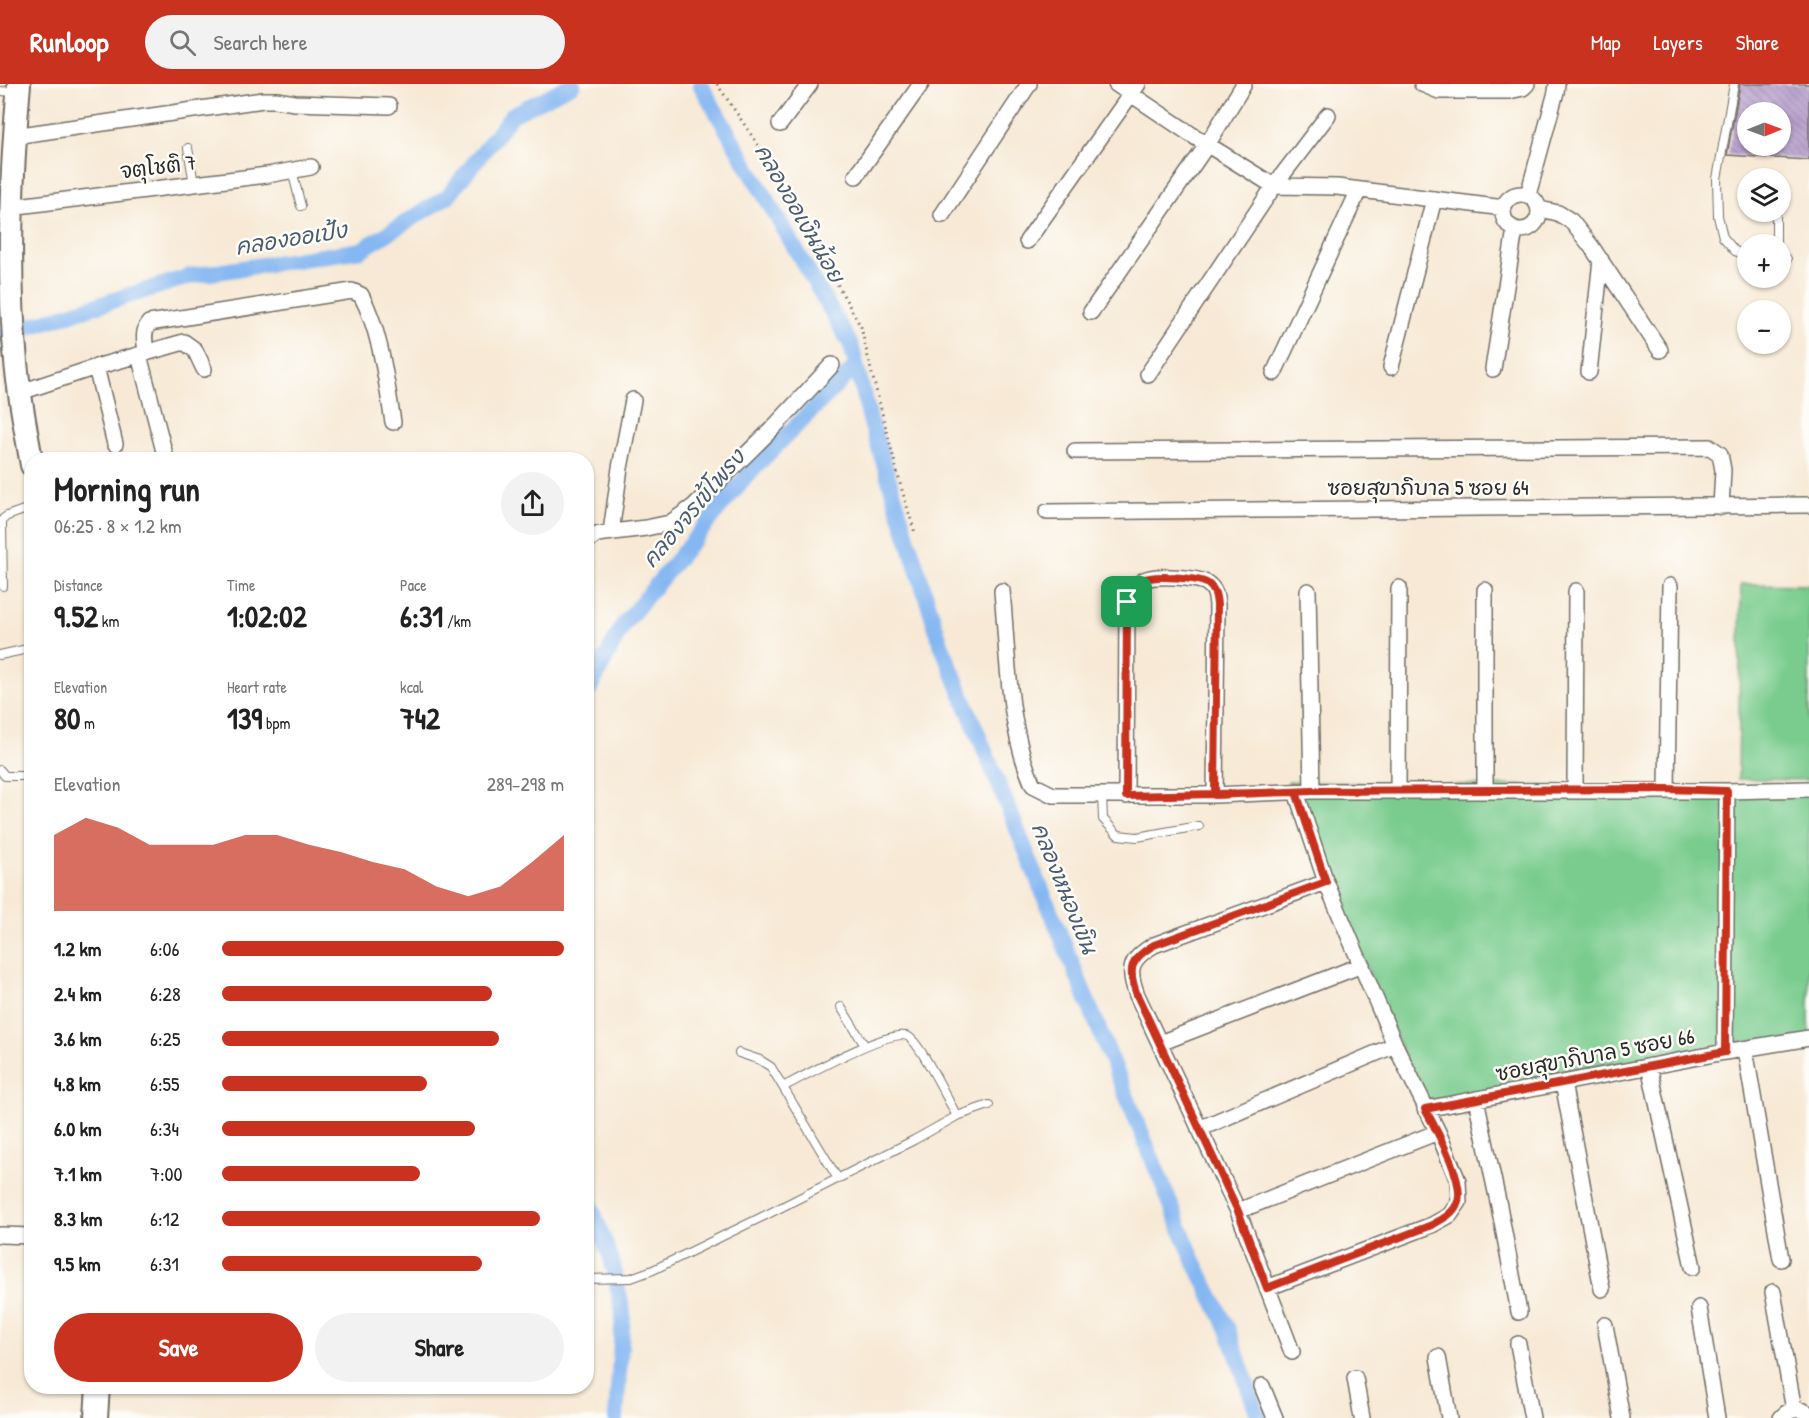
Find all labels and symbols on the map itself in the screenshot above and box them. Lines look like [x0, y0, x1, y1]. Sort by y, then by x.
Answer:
north arrow [1737, 102, 1791, 156]
water label: คลองออเงินน้อย [748, 138, 853, 289]
street label: จตุโชติ 7 [118, 147, 198, 188]
water label: คลองออเป้ง [233, 214, 351, 262]
water label: คลองจรเข้โพรง [635, 441, 753, 573]
street label: ซอยสุขาภิบาล 5 ซอย 64 [1327, 473, 1529, 504]
pin [1101, 576, 1152, 627]
water label: คลองหนองเขิน [1025, 818, 1105, 959]
street label: ซอยสุขาภิบาล 5 ซอย 66 [1493, 1021, 1697, 1090]

